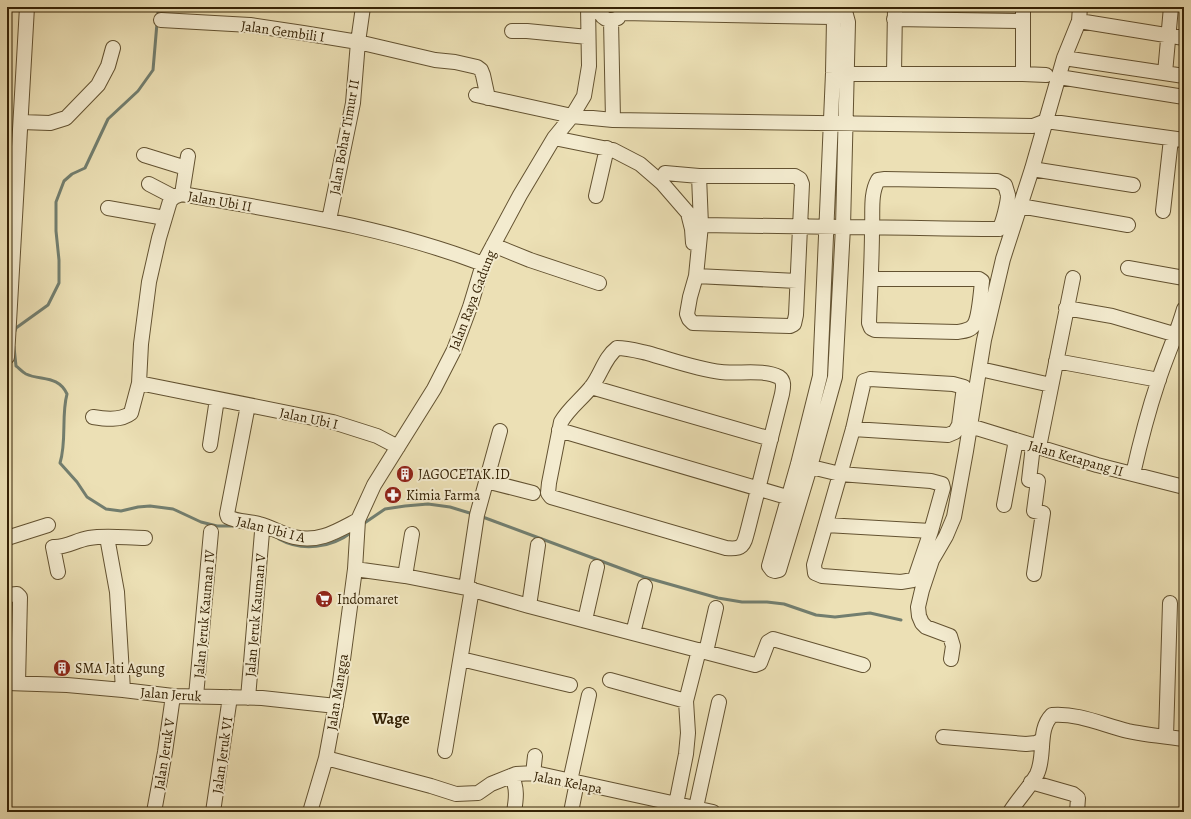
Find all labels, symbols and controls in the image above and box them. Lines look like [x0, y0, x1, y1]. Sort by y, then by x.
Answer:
street label: Jalan Gembili I [240, 16, 326, 47]
street label: Jalan Bohar Timur II [325, 78, 364, 196]
street label: Jalan Ubi II [186, 187, 253, 216]
street label: Jalan Raya Gadung [445, 247, 500, 353]
street label: Jalan Ubi I [278, 403, 340, 434]
street label: Jalan Ketapang II [1026, 436, 1126, 481]
building icon: JAGOCETAK.ID [395, 464, 415, 484]
place label: JAGOCETAK.ID [418, 465, 510, 484]
pharmacy icon: Kimia Farma [383, 485, 403, 505]
place label: Kimia Farma [406, 486, 481, 505]
street label: Jalan Ubi I A [234, 512, 308, 547]
street label: Jalan Jeruk Kauman IV [189, 549, 220, 679]
street label: Jalan Jeruk Kauman V [241, 552, 270, 678]
supermarket icon: Indomaret [314, 589, 334, 609]
place label: Indomaret [337, 590, 399, 609]
street label: Jalan Mangga [322, 652, 353, 732]
building icon: SMA Jati Agung [52, 658, 72, 678]
place label: SMA Jati Agung [75, 659, 165, 678]
street label: Jalan Jeruk [140, 683, 202, 706]
district label: Wage [371, 708, 410, 730]
street label: Jalan Jeruk VI [208, 715, 237, 795]
street label: Jalan Jeruk V [149, 716, 180, 791]
street label: Jalan Kelapa [532, 767, 604, 799]

